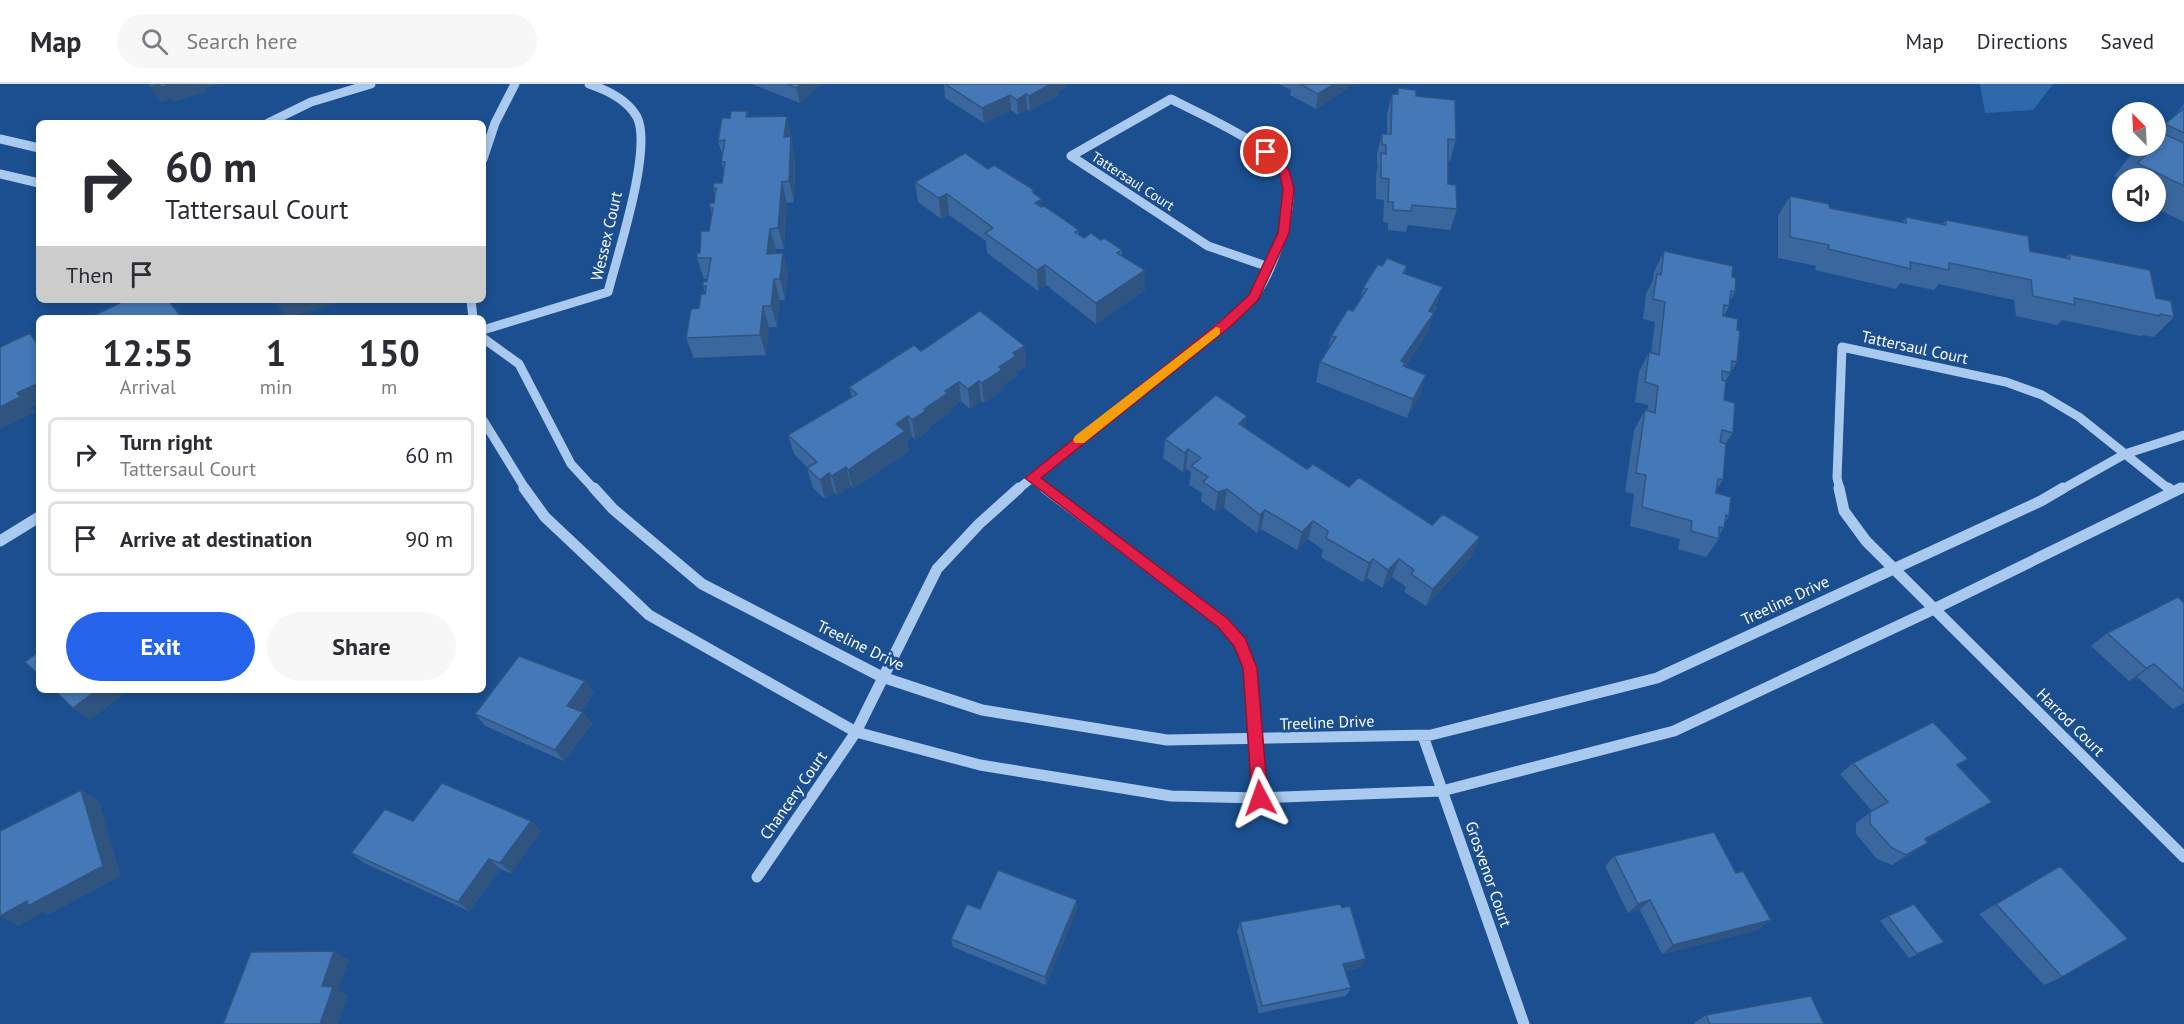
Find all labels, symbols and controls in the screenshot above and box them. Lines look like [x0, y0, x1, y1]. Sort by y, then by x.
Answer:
search box [117, 14, 537, 68]
text: Map [30, 23, 81, 60]
icon: search [138, 25, 171, 58]
text: Search here [186, 27, 297, 55]
text: Map [1905, 28, 1944, 55]
text: Directions [1977, 28, 2068, 55]
text: Saved [2101, 28, 2154, 55]
north arrow [2112, 102, 2166, 156]
map controls [2112, 102, 2166, 222]
pin [1240, 126, 1291, 177]
icon: arrive [1249, 135, 1282, 168]
text: 60 m [165, 139, 257, 194]
icon: right [66, 144, 144, 222]
street label: Tattersaul Court [1088, 148, 1178, 215]
button: sound [2112, 168, 2166, 222]
street label: Wessex Court [586, 189, 626, 283]
text: Tattersaul Court [165, 192, 349, 226]
icon: arrive [125, 258, 158, 291]
text: Then [66, 261, 113, 289]
street label: Tattersaul Court [1860, 326, 1971, 368]
text: 12:55 [102, 329, 194, 376]
text: 1 [266, 329, 286, 376]
text: 150 [359, 329, 420, 376]
text: Arrival [120, 374, 176, 400]
text: min [260, 374, 292, 400]
text: m [381, 374, 397, 400]
text: Turn right [120, 428, 212, 456]
icon: right [69, 438, 102, 471]
text: 60 m [405, 441, 453, 469]
text: Tattersaul Court [120, 456, 256, 482]
icon: arrive [69, 522, 102, 555]
text: Arrive at destination [120, 525, 312, 553]
text: 90 m [405, 525, 453, 553]
street label: Treeline Drive [1738, 571, 1832, 629]
button: Exit [66, 612, 255, 681]
button: Share [267, 612, 456, 681]
street label: Treeline Drive [814, 615, 908, 675]
street label: Harrod Court [2033, 684, 2110, 761]
street label: Treeline Drive [1279, 710, 1375, 734]
street label: Chancery Court [755, 746, 831, 843]
position arrow [1228, 766, 1292, 830]
street label: Grosvenor Court [1462, 819, 1517, 930]

